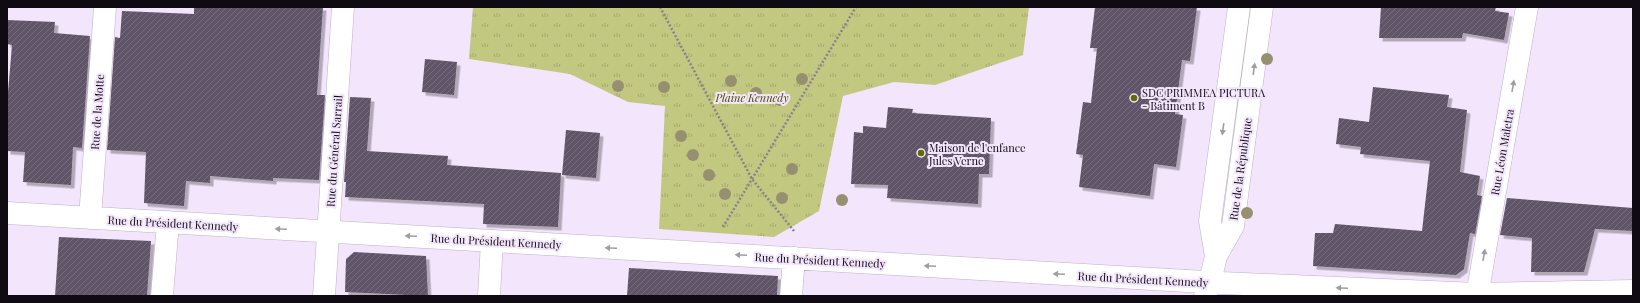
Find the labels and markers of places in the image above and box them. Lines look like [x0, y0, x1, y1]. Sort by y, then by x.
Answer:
place label: SDC PRIMMEA PICTURA - Bâtiment B [1142, 85, 1265, 113]
marker: SDC PRIMMEA PICTURA - Bâtiment B [1129, 93, 1139, 103]
place label: Maison de l'enfance Jules Verne [928, 140, 1026, 168]
marker: Maison de l'enfance Jules Verne [916, 148, 926, 158]

